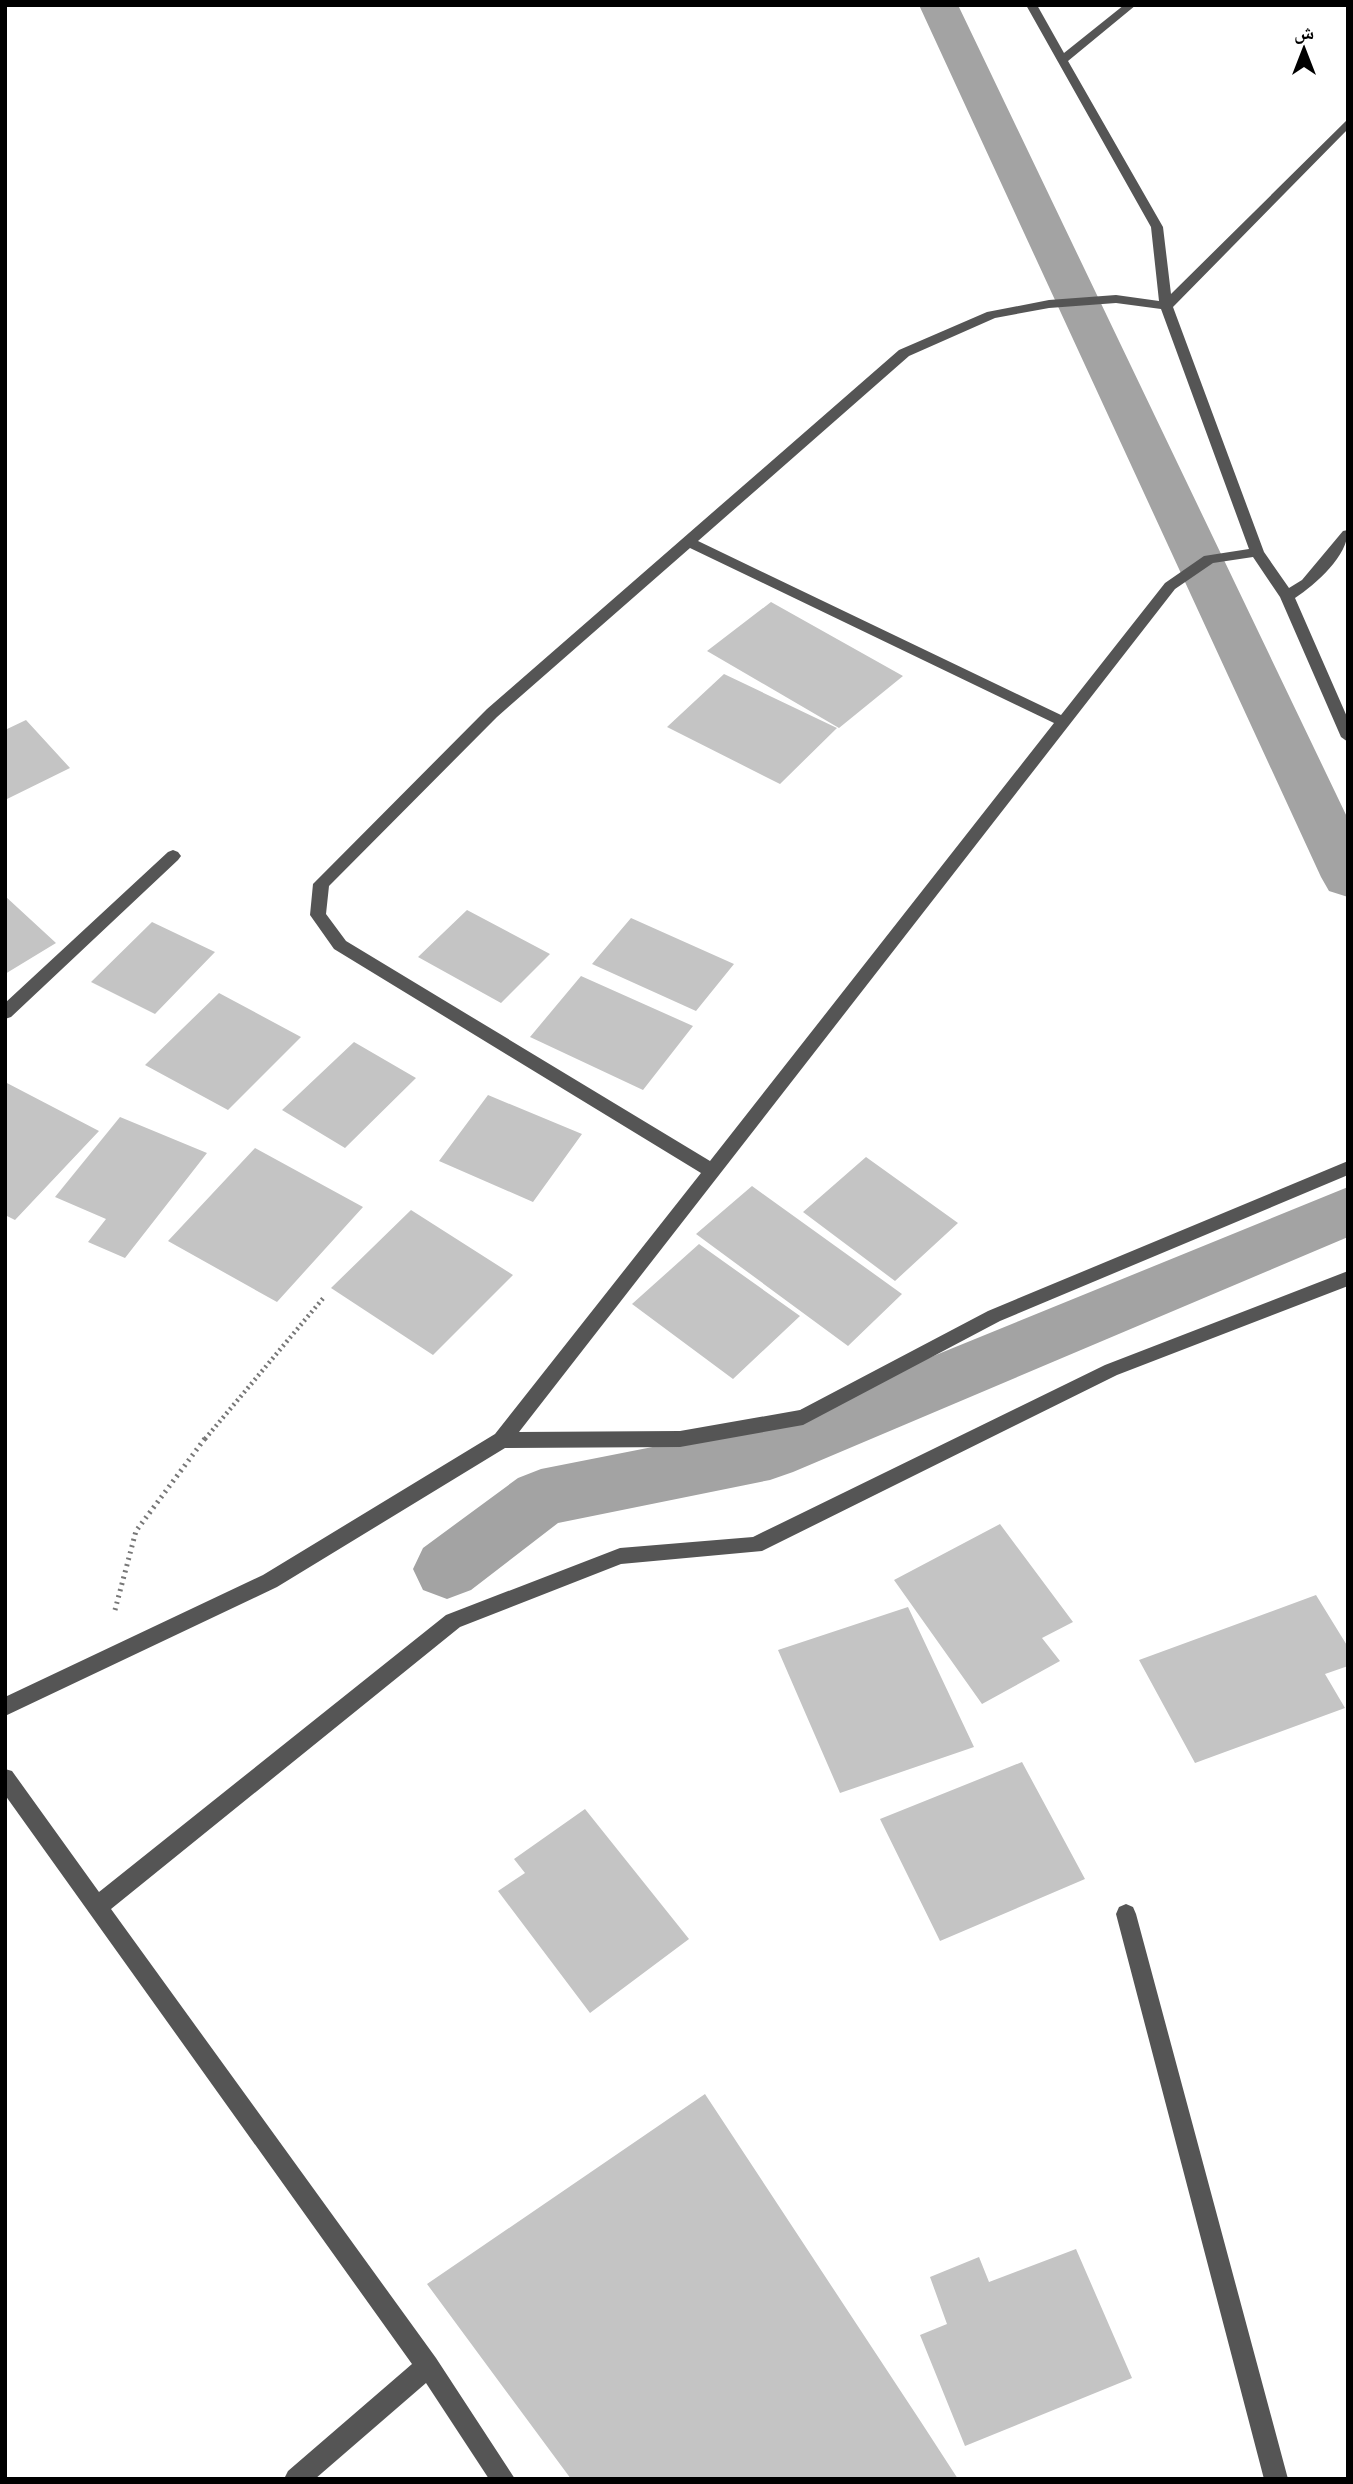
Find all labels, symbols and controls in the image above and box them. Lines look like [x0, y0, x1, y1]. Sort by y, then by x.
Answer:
north arrow [1269, 14, 1339, 84]
text: ش [1294, 19, 1314, 45]

